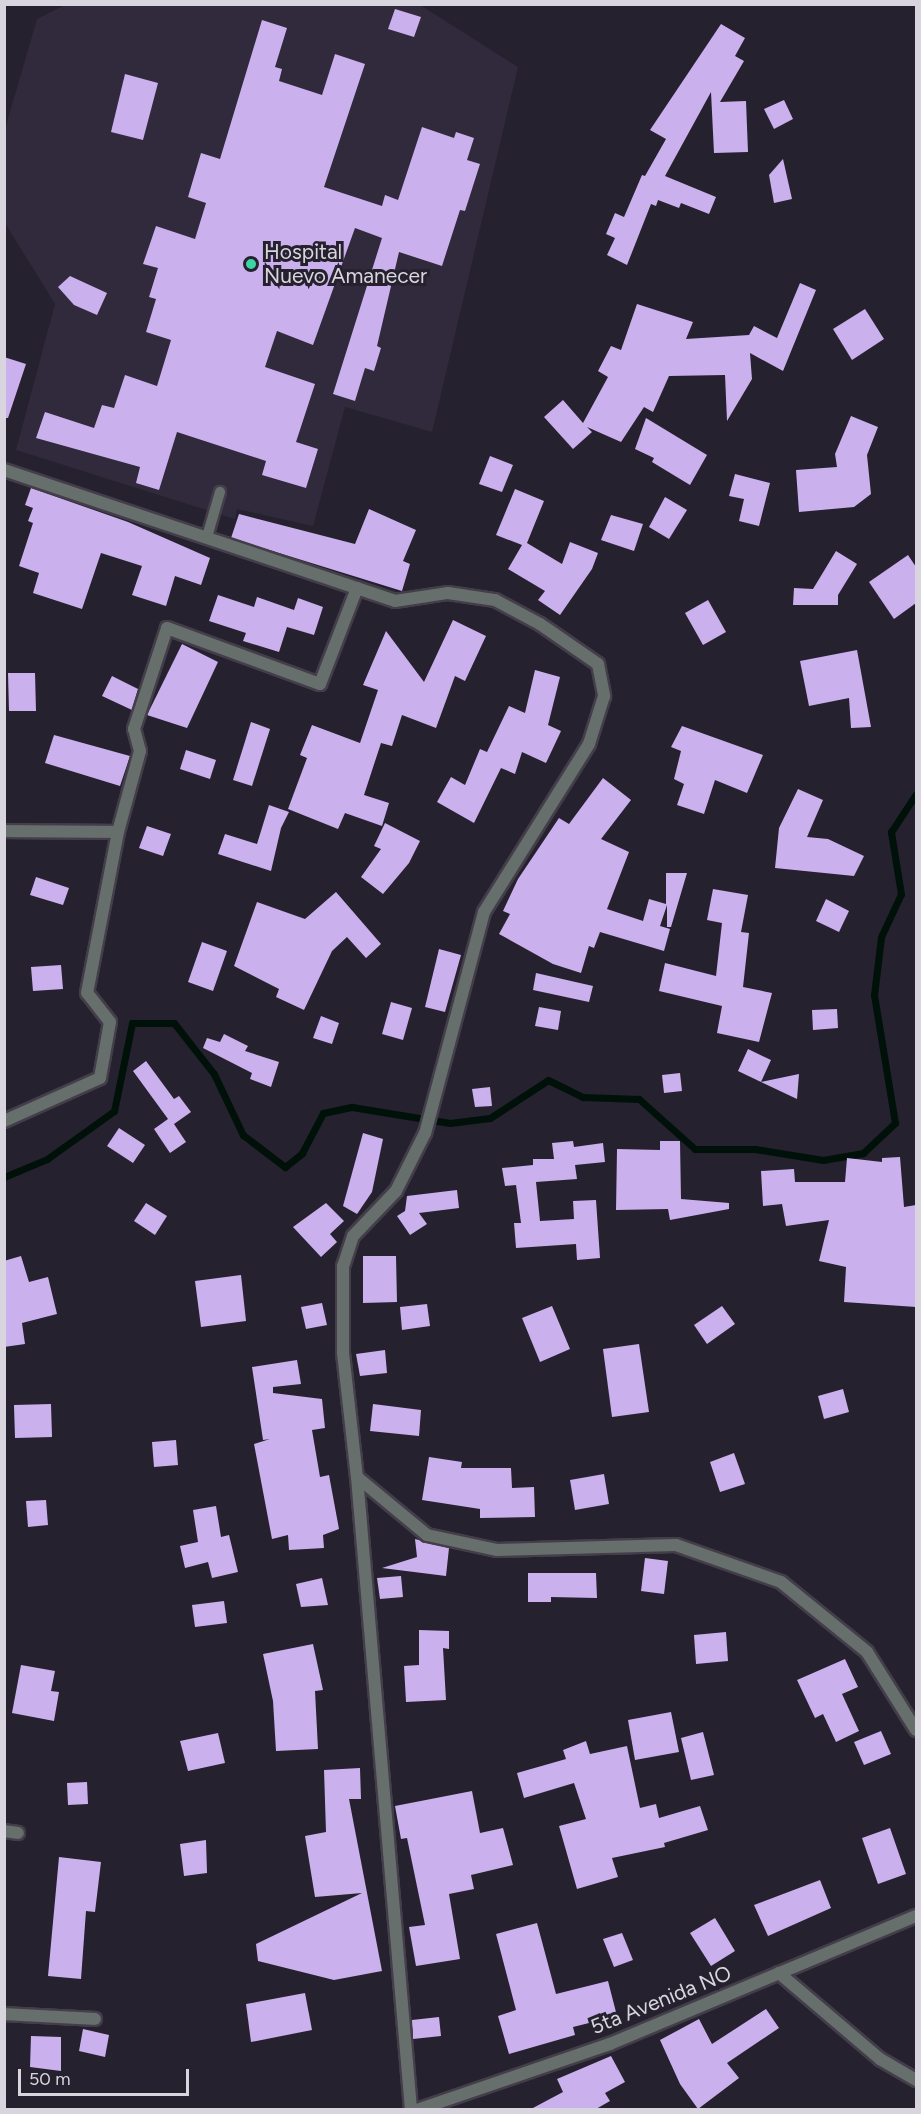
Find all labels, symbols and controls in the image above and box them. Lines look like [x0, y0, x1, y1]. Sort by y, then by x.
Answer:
place label: Hospital Nuevo Amanecer [264, 239, 427, 289]
marker: Hospital Nuevo Amanecer [242, 255, 260, 273]
street label: 5ta Avenida NO [587, 1960, 735, 2040]
scale bar [21, 2057, 192, 2095]
text: 50 m [29, 2068, 71, 2090]

